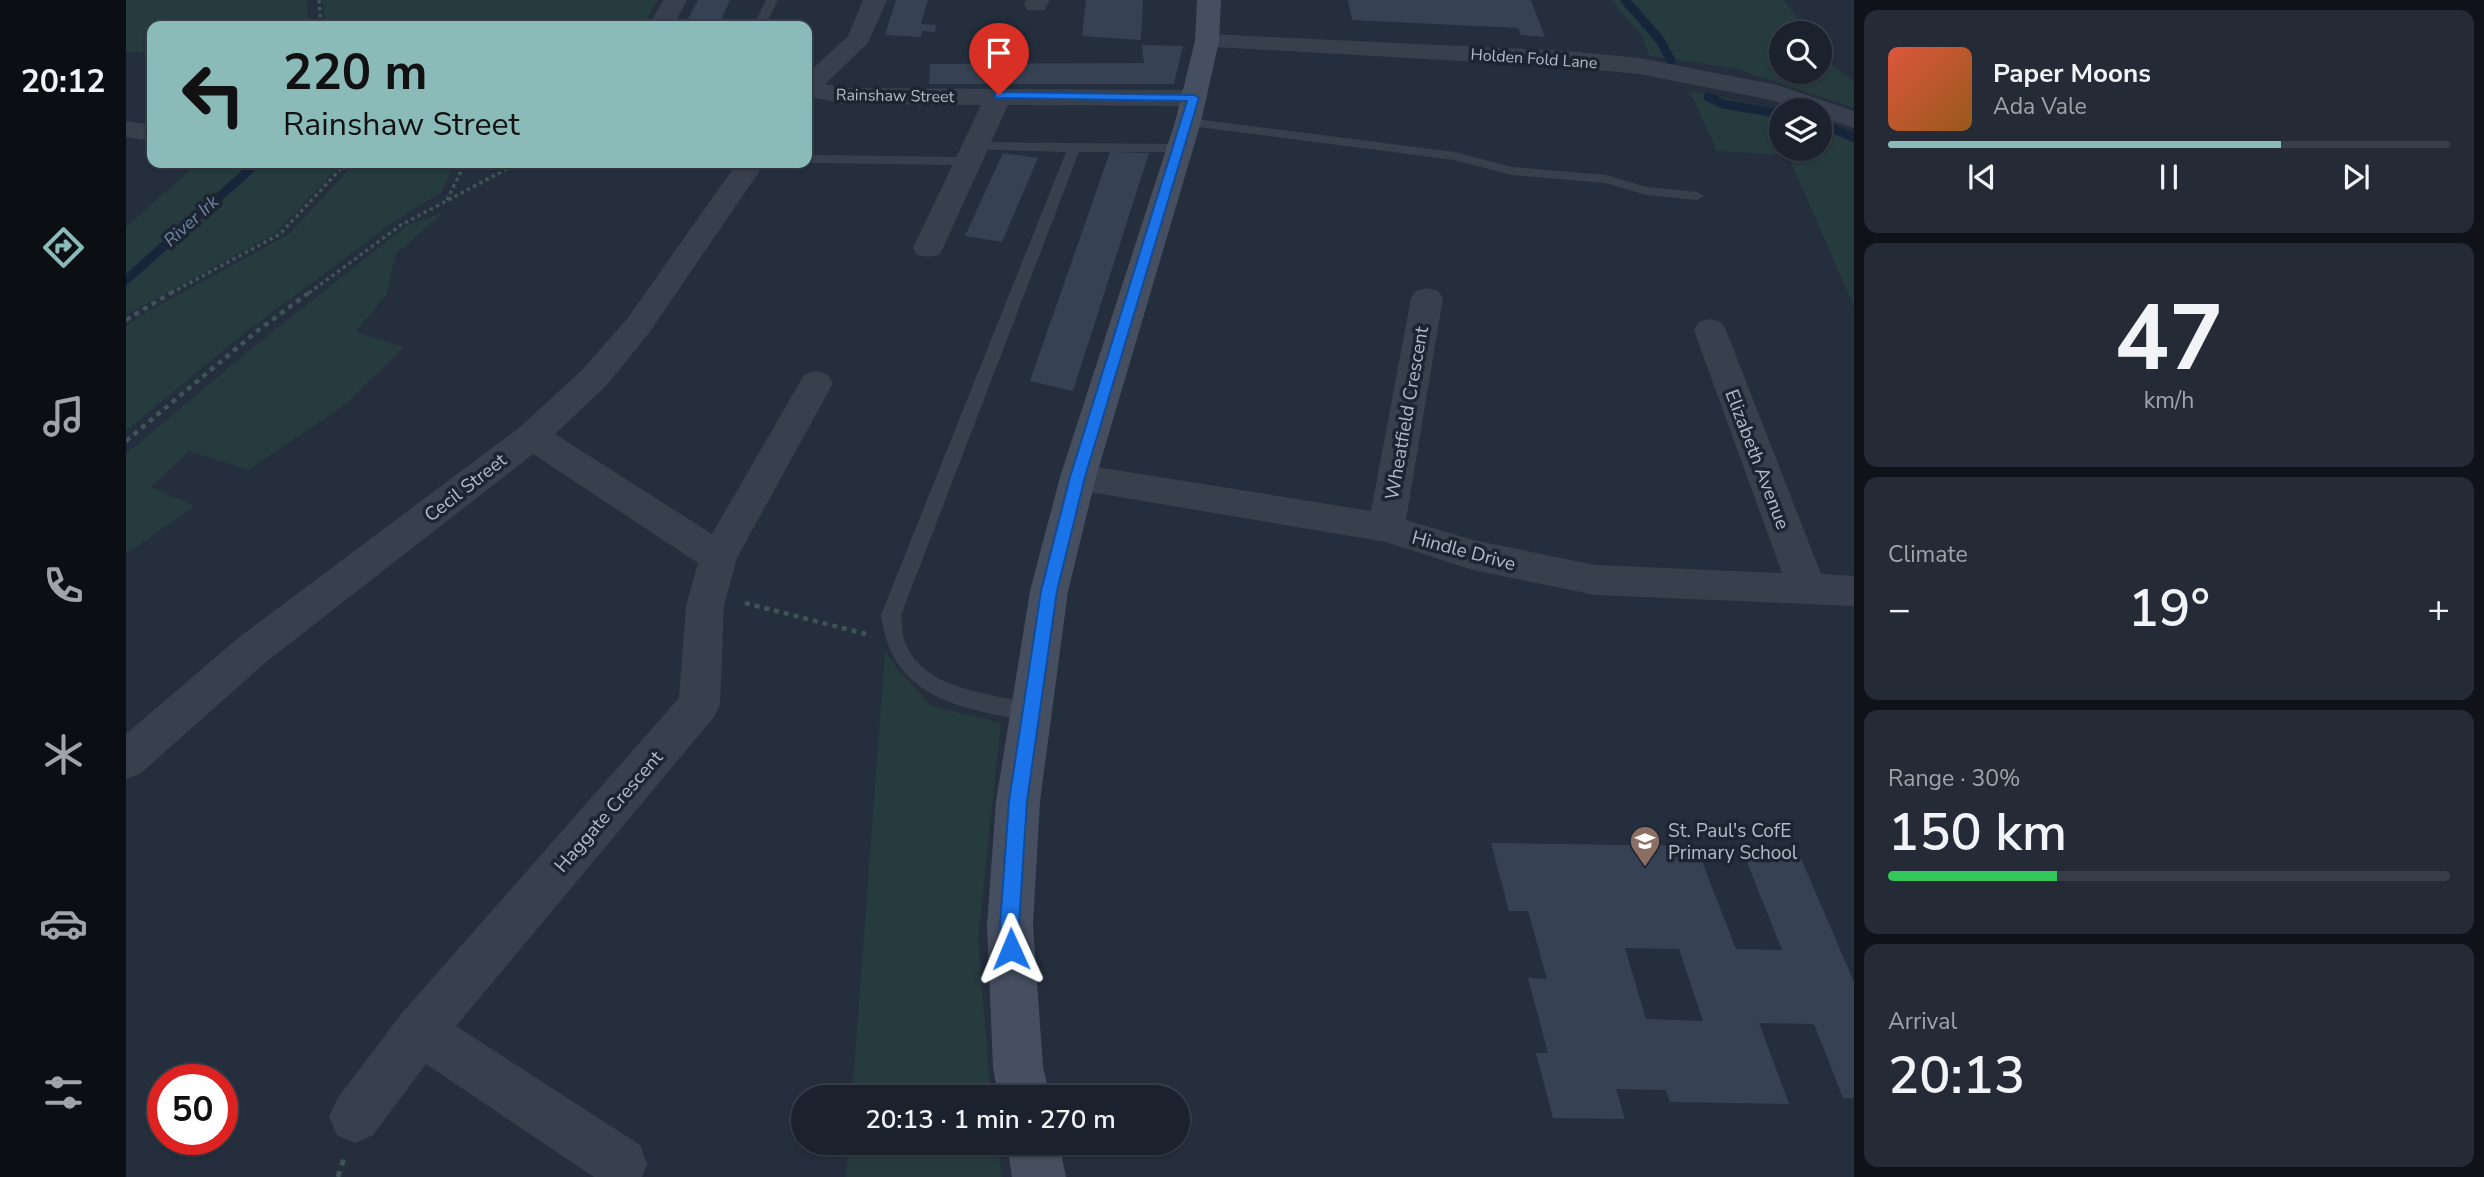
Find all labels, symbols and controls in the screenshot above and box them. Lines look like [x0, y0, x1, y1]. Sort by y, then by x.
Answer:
map controls [1769, 21, 1832, 161]
button: search [1769, 21, 1832, 84]
pin [969, 23, 1029, 95]
icon: arrive [980, 34, 1018, 72]
text: 220 m [283, 39, 427, 106]
street label: Holden Fold Lane [1470, 44, 1598, 74]
icon: left [168, 49, 259, 140]
text: Paper Moons [1993, 56, 2151, 91]
text: 20:12 [21, 60, 105, 103]
street label: Rainshaw Street [836, 84, 955, 108]
text: Ada Vale [1993, 91, 2087, 122]
button: layers [1769, 98, 1832, 161]
text: Rainshaw Street [283, 103, 520, 146]
icon: previous [1963, 158, 2001, 196]
icon: pause [2150, 158, 2188, 196]
icon: next [2337, 158, 2375, 196]
water label: River Irk [158, 189, 224, 252]
icon: directions [39, 223, 88, 272]
text: 47 [2114, 277, 2224, 401]
street label: Wheatfield Crescent [1379, 324, 1435, 502]
text: km/h [2144, 385, 2194, 416]
street label: Elizabeth Avenue [1718, 386, 1796, 533]
icon: music [39, 392, 88, 441]
street label: Cecil Street [419, 447, 512, 528]
street label: Hindle Drive [1409, 525, 1518, 577]
text: Climate [1888, 539, 1968, 570]
icon: phone [39, 561, 88, 610]
text: 19° [2128, 573, 2210, 644]
text: − [1888, 584, 1911, 635]
text: + [2427, 584, 2450, 635]
icon: climate [39, 730, 88, 779]
street label: Haggate Crescent [549, 745, 669, 878]
text: Range · 30% [1888, 763, 2020, 794]
text: 150 km [1888, 797, 2067, 868]
place label: St. Paul's CofE Primary School [1668, 818, 1798, 866]
school or university icon: St. Paul's CofE Primary School [1628, 824, 1662, 868]
icon: car [39, 899, 88, 948]
position arrow [974, 912, 1048, 986]
text: Arrival [1888, 1006, 1957, 1037]
text: 20:13 [1888, 1040, 2025, 1111]
speed limit sign: 50 [147, 1064, 238, 1155]
icon: filters [39, 1068, 88, 1117]
text: 20:13 · 1 min · 270 m [865, 1102, 1116, 1137]

